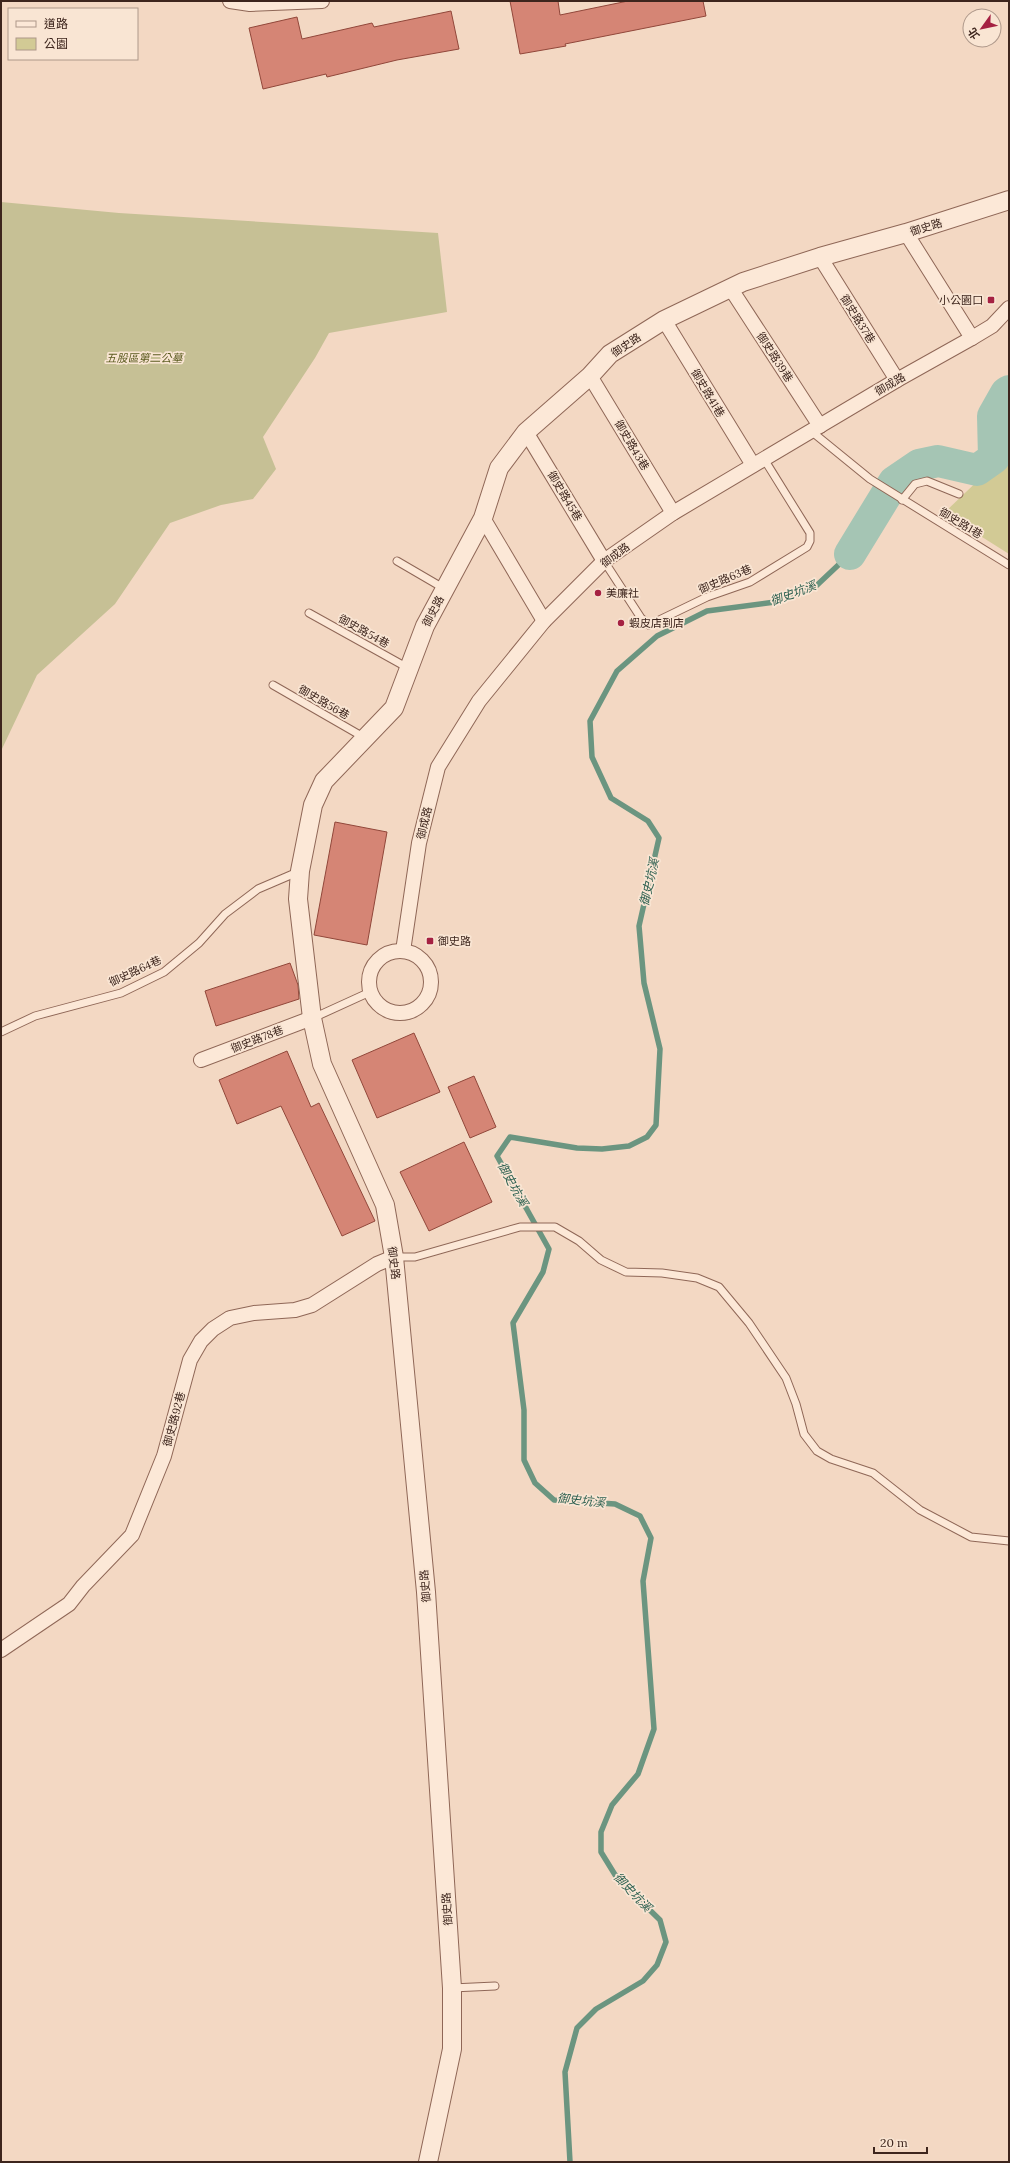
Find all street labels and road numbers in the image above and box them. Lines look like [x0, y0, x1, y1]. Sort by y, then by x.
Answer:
street label: 御史路 [907, 215, 944, 239]
street label: 御史路37巷 [837, 291, 878, 346]
street label: 御史路39巷 [753, 329, 796, 385]
street label: 御史路 [608, 330, 644, 361]
street label: 御史路41巷 [688, 365, 728, 420]
street label: 御成路 [871, 370, 908, 399]
street label: 御史路43巷 [611, 416, 652, 473]
street label: 御史路45巷 [544, 468, 585, 524]
street label: 御史路1巷 [936, 504, 985, 541]
street label: 御成路 [597, 539, 632, 571]
street label: 御史路63巷 [695, 562, 754, 597]
street label: 御史路 [419, 593, 447, 630]
street label: 御史路54巷 [335, 611, 392, 651]
street label: 御史路56巷 [295, 681, 352, 722]
street label: 御成路 [413, 805, 435, 842]
street label: 御史路64巷 [106, 953, 163, 990]
street label: 御史路78巷 [228, 1023, 285, 1056]
street label: 御史路 [385, 1245, 403, 1280]
street label: 御史路92巷 [160, 1390, 188, 1449]
street label: 御史路 [417, 1569, 433, 1604]
street label: 御史路 [439, 1892, 455, 1927]

